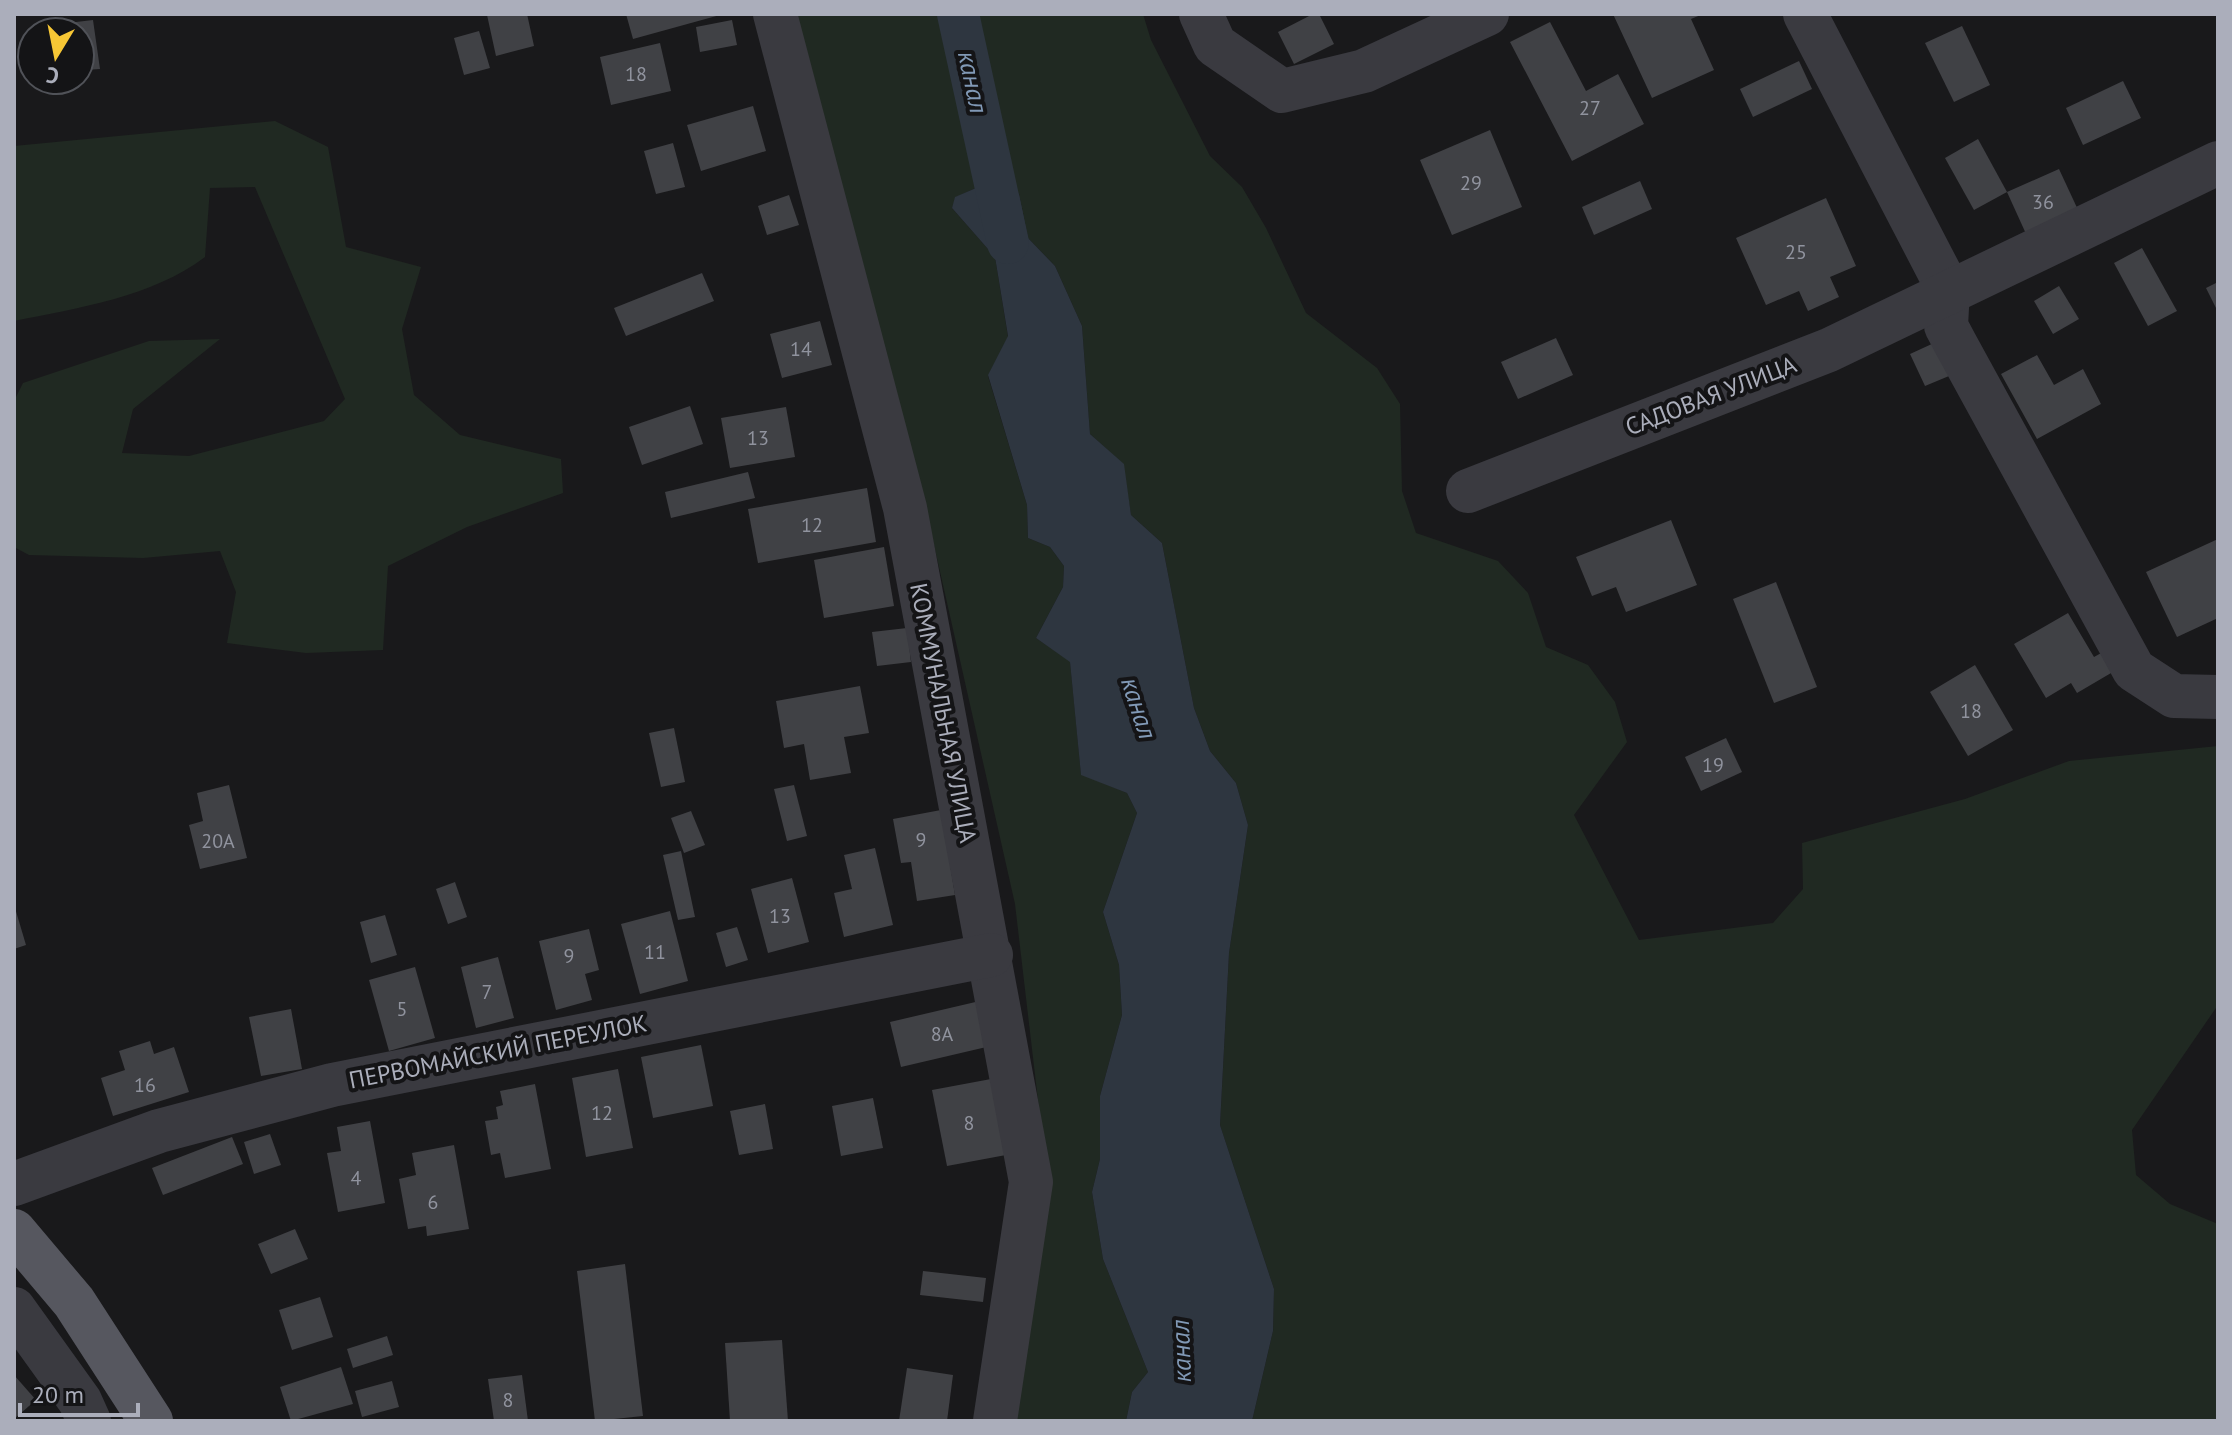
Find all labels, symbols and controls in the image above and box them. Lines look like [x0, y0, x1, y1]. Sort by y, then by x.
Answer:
north arrow [16, 16, 96, 96]
water label: канал [951, 48, 996, 116]
text: С [44, 61, 61, 91]
house number: 18 [625, 61, 647, 87]
house number: 27 [1579, 95, 1601, 121]
house number: 29 [1460, 170, 1482, 196]
house number: 36 [2032, 189, 2054, 215]
house number: 25 [1785, 239, 1807, 265]
house number: 14 [790, 336, 812, 362]
street label: САДОВАЯ УЛИЦА [1621, 349, 1801, 442]
house number: 13 [747, 425, 769, 451]
house number: 12 [801, 512, 823, 538]
street label: КОММУНАЛЬНАЯ УЛИЦА [903, 580, 984, 845]
water label: канал [1114, 673, 1165, 743]
house number: 18 [1960, 698, 1982, 724]
house number: 19 [1702, 752, 1724, 778]
house number: 9 [916, 827, 926, 853]
house number: 20А [201, 828, 235, 854]
house number: 13 [769, 903, 791, 929]
house number: 11 [644, 939, 666, 965]
house number: 9 [564, 943, 574, 969]
house number: 7 [482, 979, 492, 1005]
house number: 5 [397, 996, 407, 1022]
street label: ПЕРВОМАЙСКИЙ ПЕРЕУЛОК [346, 1007, 650, 1096]
house number: 8А [931, 1021, 954, 1047]
house number: 16 [134, 1072, 156, 1098]
house number: 12 [591, 1100, 613, 1126]
house number: 8 [964, 1110, 974, 1136]
house number: 4 [351, 1165, 362, 1191]
house number: 6 [428, 1189, 438, 1215]
water label: канал [1163, 1319, 1198, 1383]
scale bar [20, 1367, 138, 1417]
text: 20 m [32, 1379, 84, 1410]
house number: 8 [503, 1387, 513, 1413]

